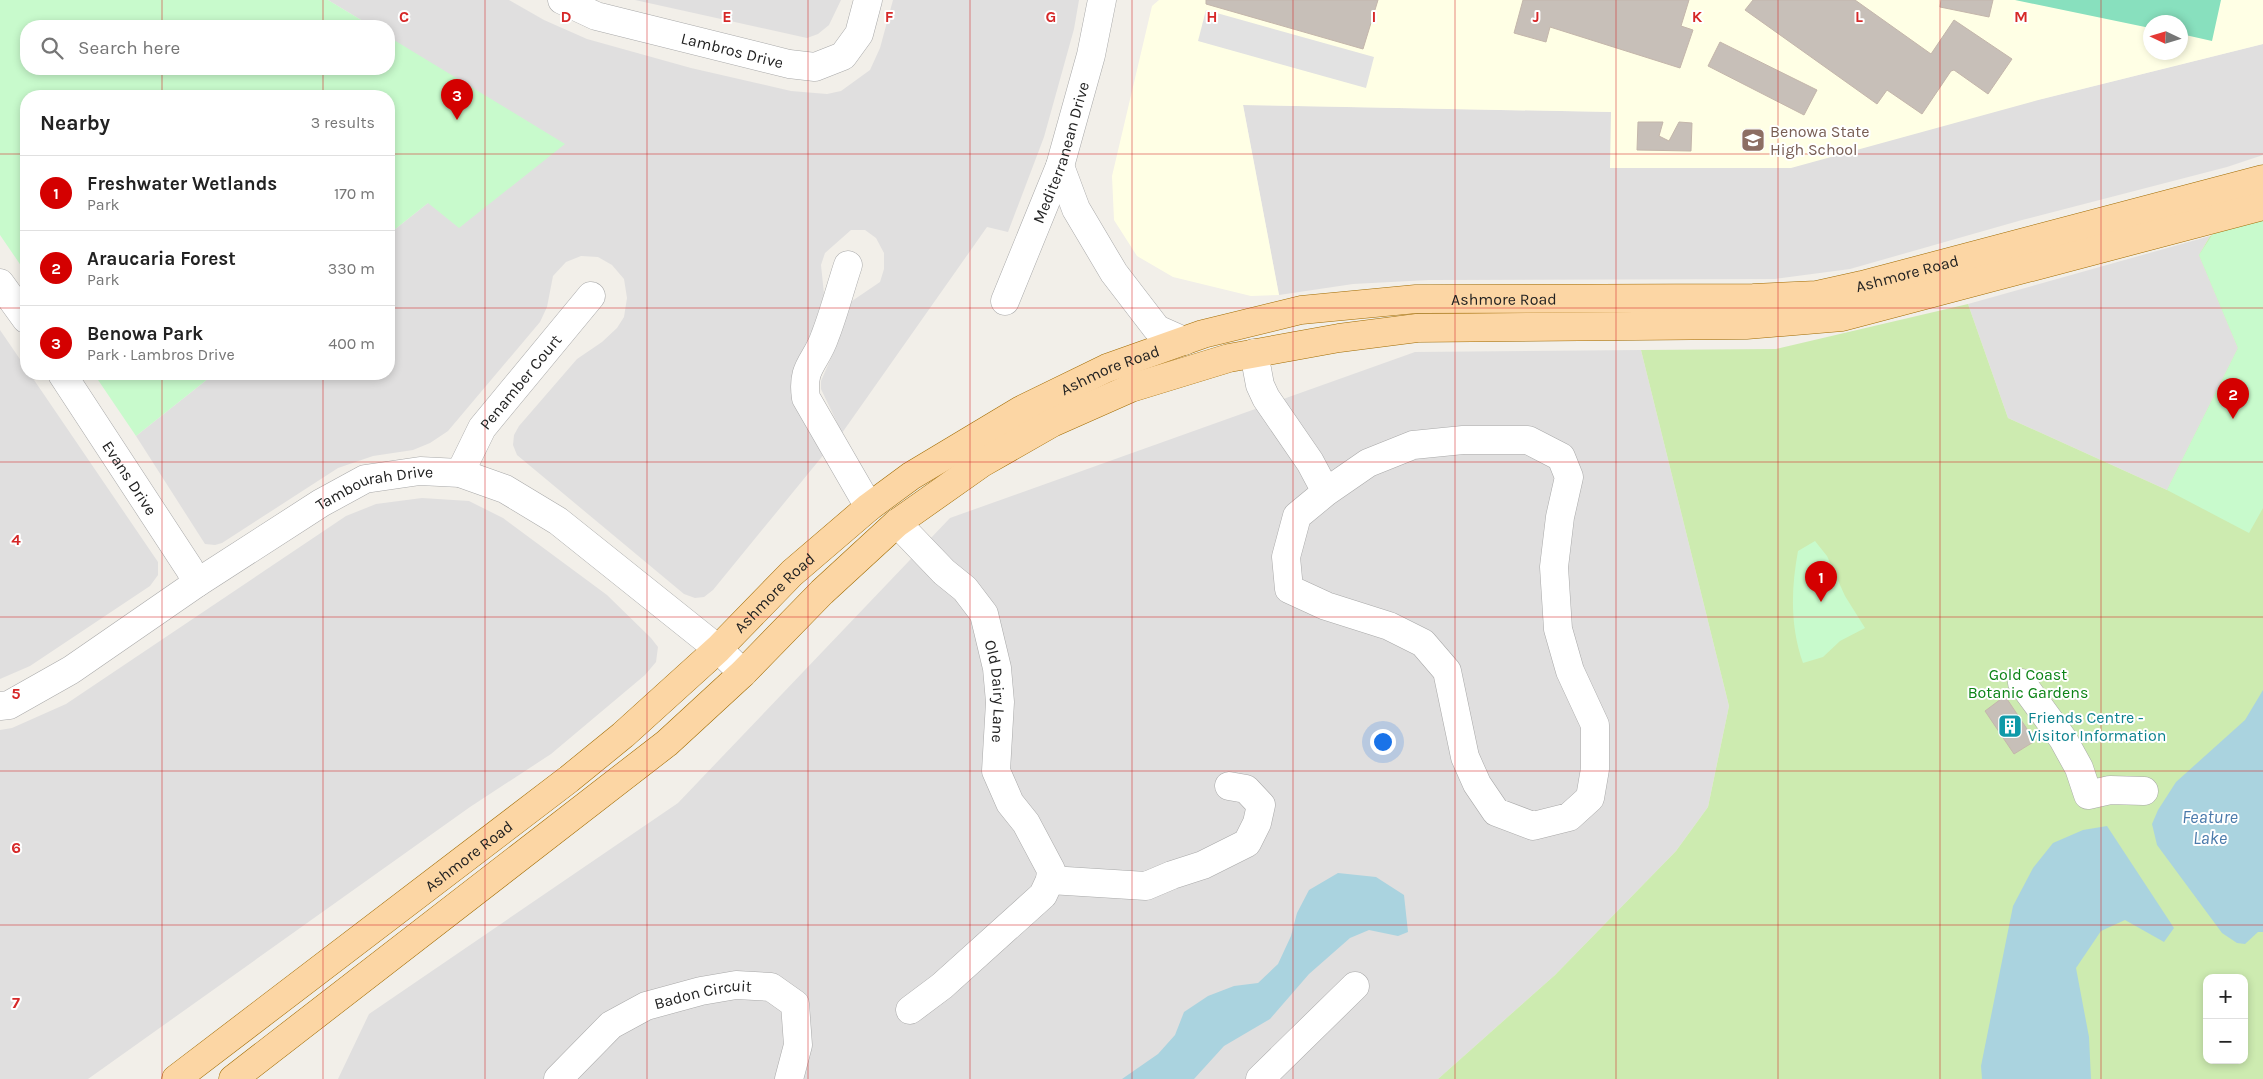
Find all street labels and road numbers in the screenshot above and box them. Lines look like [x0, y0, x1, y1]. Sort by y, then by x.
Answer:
street label: Lambros Drive [679, 28, 785, 72]
street label: Mediterranean Drive [1029, 79, 1093, 226]
street label: Ashmore Road [1854, 251, 1961, 296]
street label: Ashmore Road [1451, 290, 1557, 309]
street label: Penamber Court [476, 331, 565, 434]
street label: Ashmore Road [1057, 341, 1162, 399]
street label: Evans Drive [98, 437, 161, 519]
street label: Tambourah Drive [312, 462, 434, 514]
street label: Ashmore Road [730, 549, 819, 637]
street label: Old Dairy Lane [981, 638, 1009, 743]
street label: Ashmore Road [421, 816, 517, 896]
street label: Badon Circuit [652, 976, 752, 1013]

